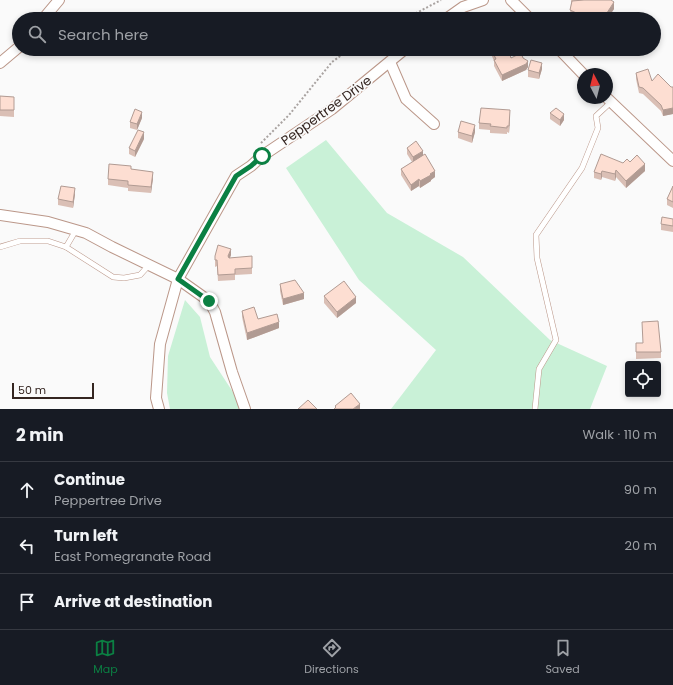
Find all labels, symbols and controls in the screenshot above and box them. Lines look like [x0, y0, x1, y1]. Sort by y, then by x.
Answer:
search box [12, 12, 661, 56]
icon: search [26, 23, 48, 45]
text: Search here [58, 24, 148, 45]
north arrow [577, 68, 613, 104]
street label: Peppertree Drive [277, 71, 376, 150]
route start [253, 147, 271, 165]
route end [200, 292, 218, 310]
map controls [625, 361, 661, 397]
button: locate [625, 361, 661, 397]
scale bar [12, 381, 94, 400]
text: 50 m [18, 382, 46, 398]
text: 2 min [16, 423, 64, 447]
text: Walk · 110 m [583, 425, 657, 444]
text: Continue [54, 469, 125, 490]
icon: ahead [16, 479, 38, 501]
text: 90 m [624, 480, 657, 499]
text: Peppertree Drive [54, 491, 162, 510]
text: Turn left [54, 525, 118, 546]
icon: left [16, 535, 38, 557]
text: 20 m [624, 536, 657, 555]
text: East Pomegranate Road [54, 547, 211, 566]
icon: arrive [16, 591, 38, 613]
text: Arrive at destination [54, 591, 212, 612]
tab: Map [93, 637, 118, 678]
tab: Directions [304, 637, 359, 678]
tab: Saved [545, 637, 580, 678]

